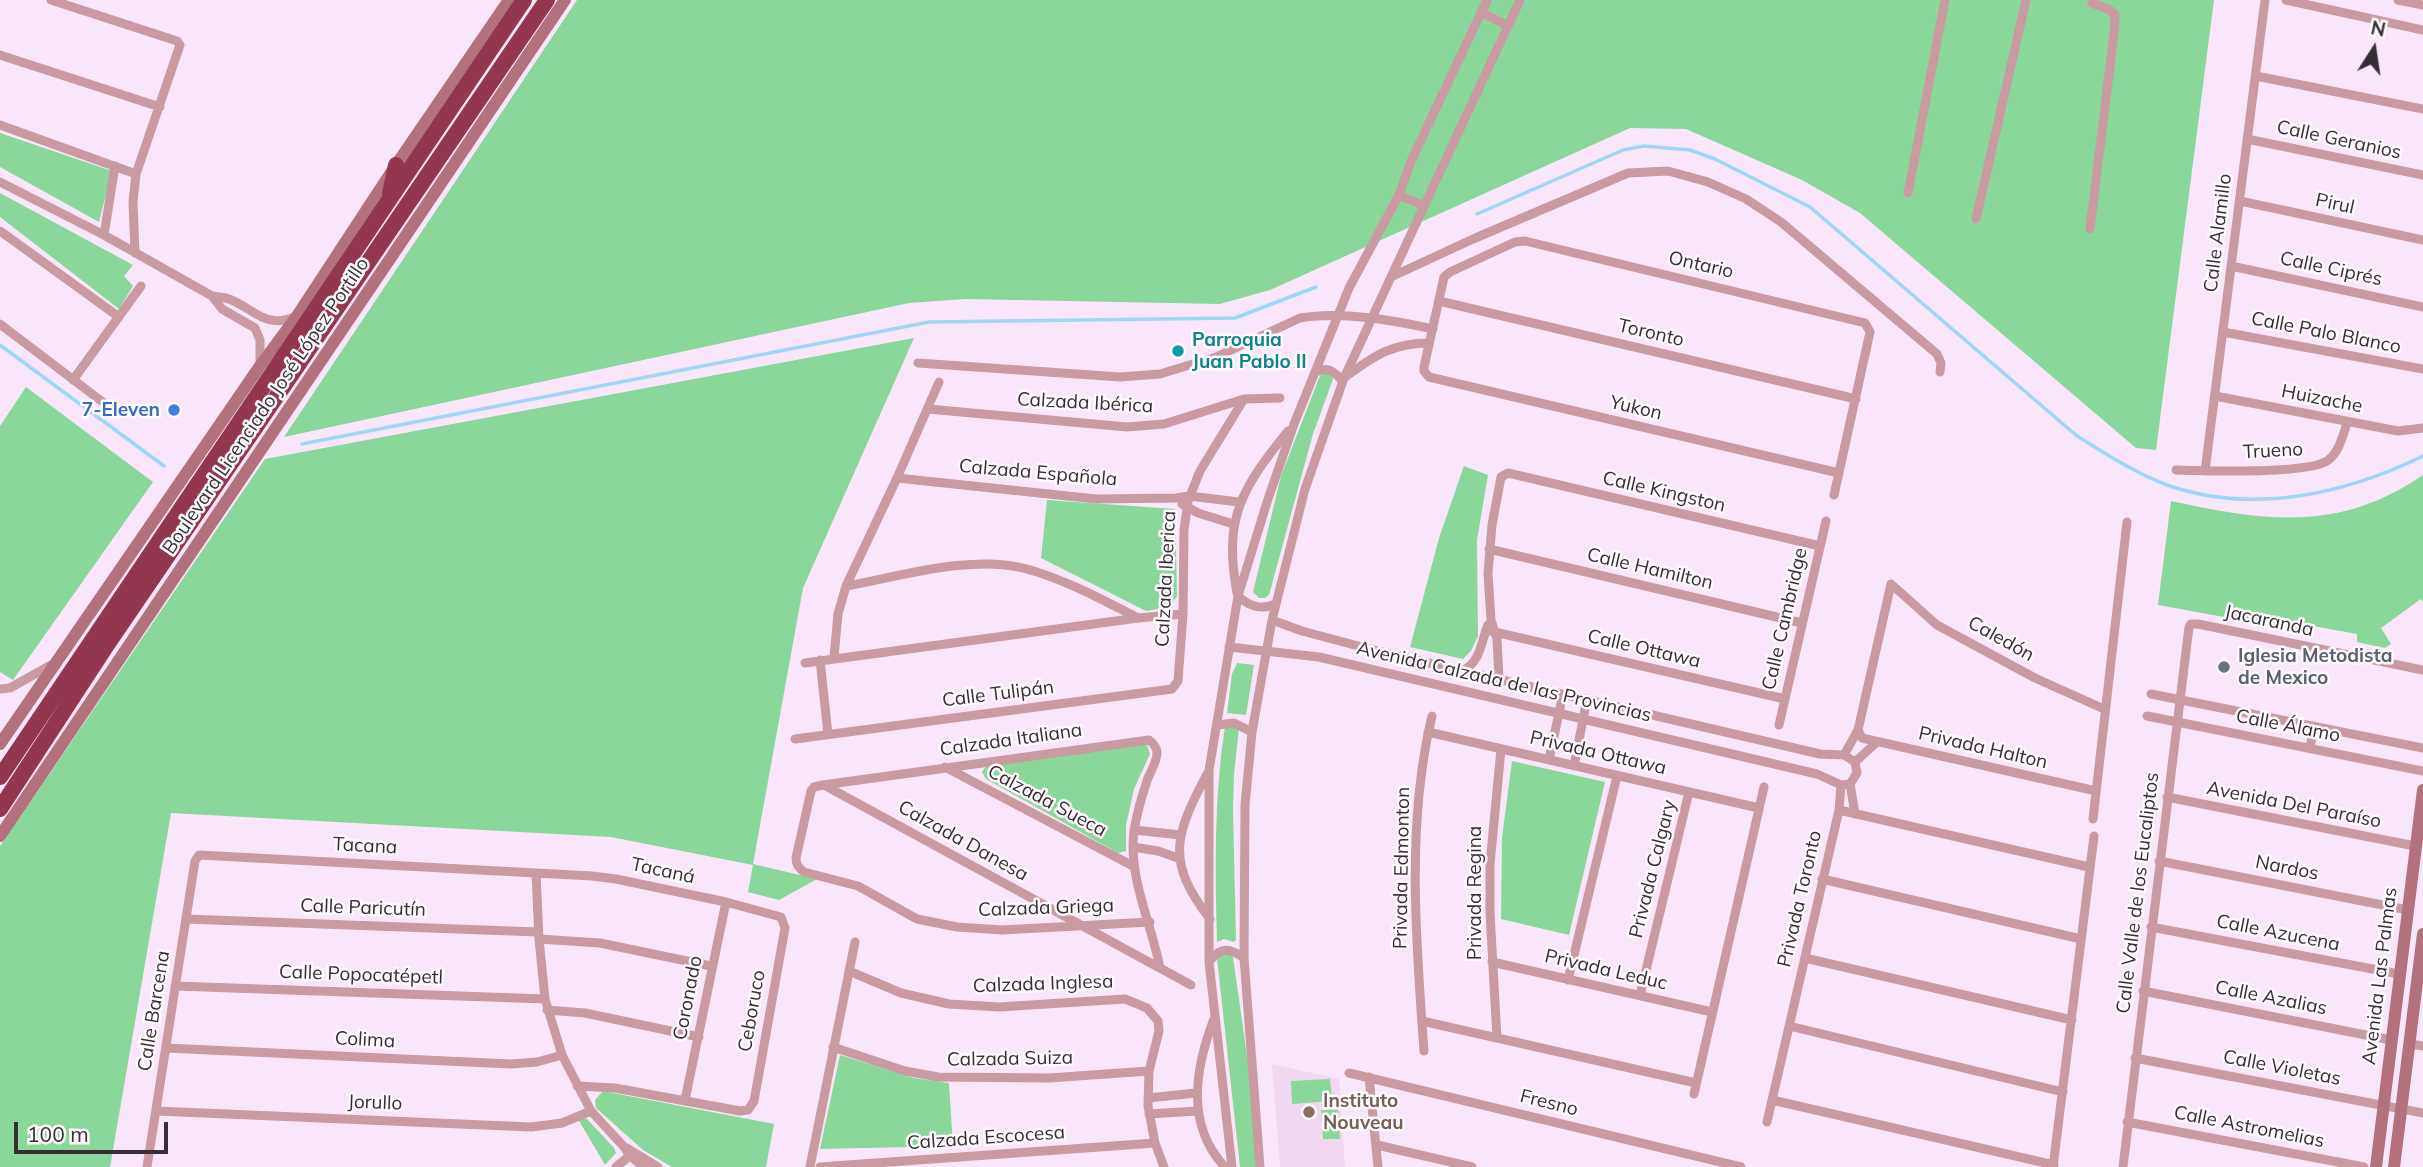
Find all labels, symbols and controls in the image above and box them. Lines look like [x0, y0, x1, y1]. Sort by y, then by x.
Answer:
north arrow [2339, 14, 2409, 84]
text: N [2369, 15, 2388, 42]
street label: Calle Geranios [2275, 116, 2403, 164]
street label: Calle Alamillo [2199, 172, 2237, 294]
street label: Pirul [2313, 189, 2357, 219]
street label: Ontario [1666, 246, 1736, 284]
street label: Calle Ciprés [2278, 247, 2384, 291]
street label: Boulevard Licenciado José López Portillo [158, 253, 374, 559]
street label: Calle Palo Blanco [2249, 307, 2403, 359]
street label: Toronto [1616, 314, 1686, 352]
place label: Parroquia Juan Pablo II [1192, 329, 1307, 373]
marker: Parroquia Juan Pablo II [1170, 343, 1186, 359]
street label: Huizache [2280, 380, 2364, 418]
street label: Calzada Ibérica [1016, 388, 1154, 418]
street label: Yukon [1608, 391, 1664, 425]
place label: 7-Eleven [82, 399, 160, 421]
marker: 7-Eleven [166, 402, 182, 418]
street label: Trueno [2242, 438, 2304, 464]
street label: Calzada Española [958, 455, 1118, 491]
street label: Calle Kingston [1600, 467, 1728, 517]
street label: Calzada Iberica [1151, 510, 1181, 648]
street label: Calle Hamilton [1585, 543, 1715, 595]
street label: Calle Cambridge [1758, 546, 1812, 692]
street label: Jacaranda [2222, 600, 2316, 642]
street label: Caledón [1964, 611, 2038, 667]
street label: Calle Ottawa [1585, 625, 1703, 673]
street label: Avenida Calzada de las Provincias [1354, 637, 1654, 727]
place label: Iglesia Metodista de Mexico [2238, 645, 2392, 689]
marker: Iglesia Metodista de Mexico [2216, 659, 2232, 675]
street label: Calle Tulipán [941, 676, 1055, 712]
street label: Calle Álamo [2234, 705, 2342, 747]
street label: Calzada Italiana [938, 719, 1084, 761]
street label: Privada Halton [1916, 722, 2050, 774]
street label: Privada Ottawa [1528, 726, 1668, 780]
street label: Calzada Sueca [984, 760, 1110, 842]
street label: Calle Valle de los Eucaliptos [2112, 771, 2164, 1015]
street label: Avenida Del Paraíso [2205, 777, 2383, 833]
street label: Privada Edmonton [1389, 787, 1415, 949]
street label: Calzada Danesa [894, 796, 1032, 886]
street label: Privada Calgary [1625, 798, 1681, 940]
street label: Privada Regina [1464, 826, 1486, 960]
street label: Privada Toronto [1773, 828, 1827, 970]
street label: Tacana [332, 833, 398, 859]
street label: Nardos [2253, 851, 2321, 885]
street label: Tacaná [629, 853, 697, 889]
street label: Avenida Las Palmas [2358, 886, 2402, 1066]
street label: Calle Paricutín [300, 894, 426, 922]
street label: Calzada Griega [978, 894, 1114, 922]
street label: Calle Azucena [2214, 910, 2342, 956]
street label: Privada Leduc [1543, 945, 1669, 995]
street label: Calle Barcena [133, 949, 175, 1073]
street label: Coronado [669, 954, 707, 1042]
street label: Calle Popocatépetl [279, 961, 443, 989]
street label: Ceboruco [734, 968, 770, 1054]
street label: Calzada Inglesa [972, 970, 1114, 998]
street label: Calle Azalias [2213, 976, 2329, 1020]
street label: Colima [334, 1027, 396, 1053]
street label: Calle Violetas [2221, 1045, 2343, 1091]
street label: Calzada Suiza [947, 1047, 1073, 1071]
street label: Fresno [1518, 1085, 1580, 1121]
place label: Instituto Nouveau [1323, 1090, 1404, 1134]
street label: Jorullo [347, 1091, 403, 1115]
street label: Calle Astromelias [2172, 1101, 2326, 1153]
marker: Instituto Nouveau [1301, 1104, 1317, 1120]
scale bar [18, 1108, 172, 1152]
text: 100 m [27, 1121, 89, 1147]
street label: Calzada Escocesa [906, 1121, 1066, 1155]

